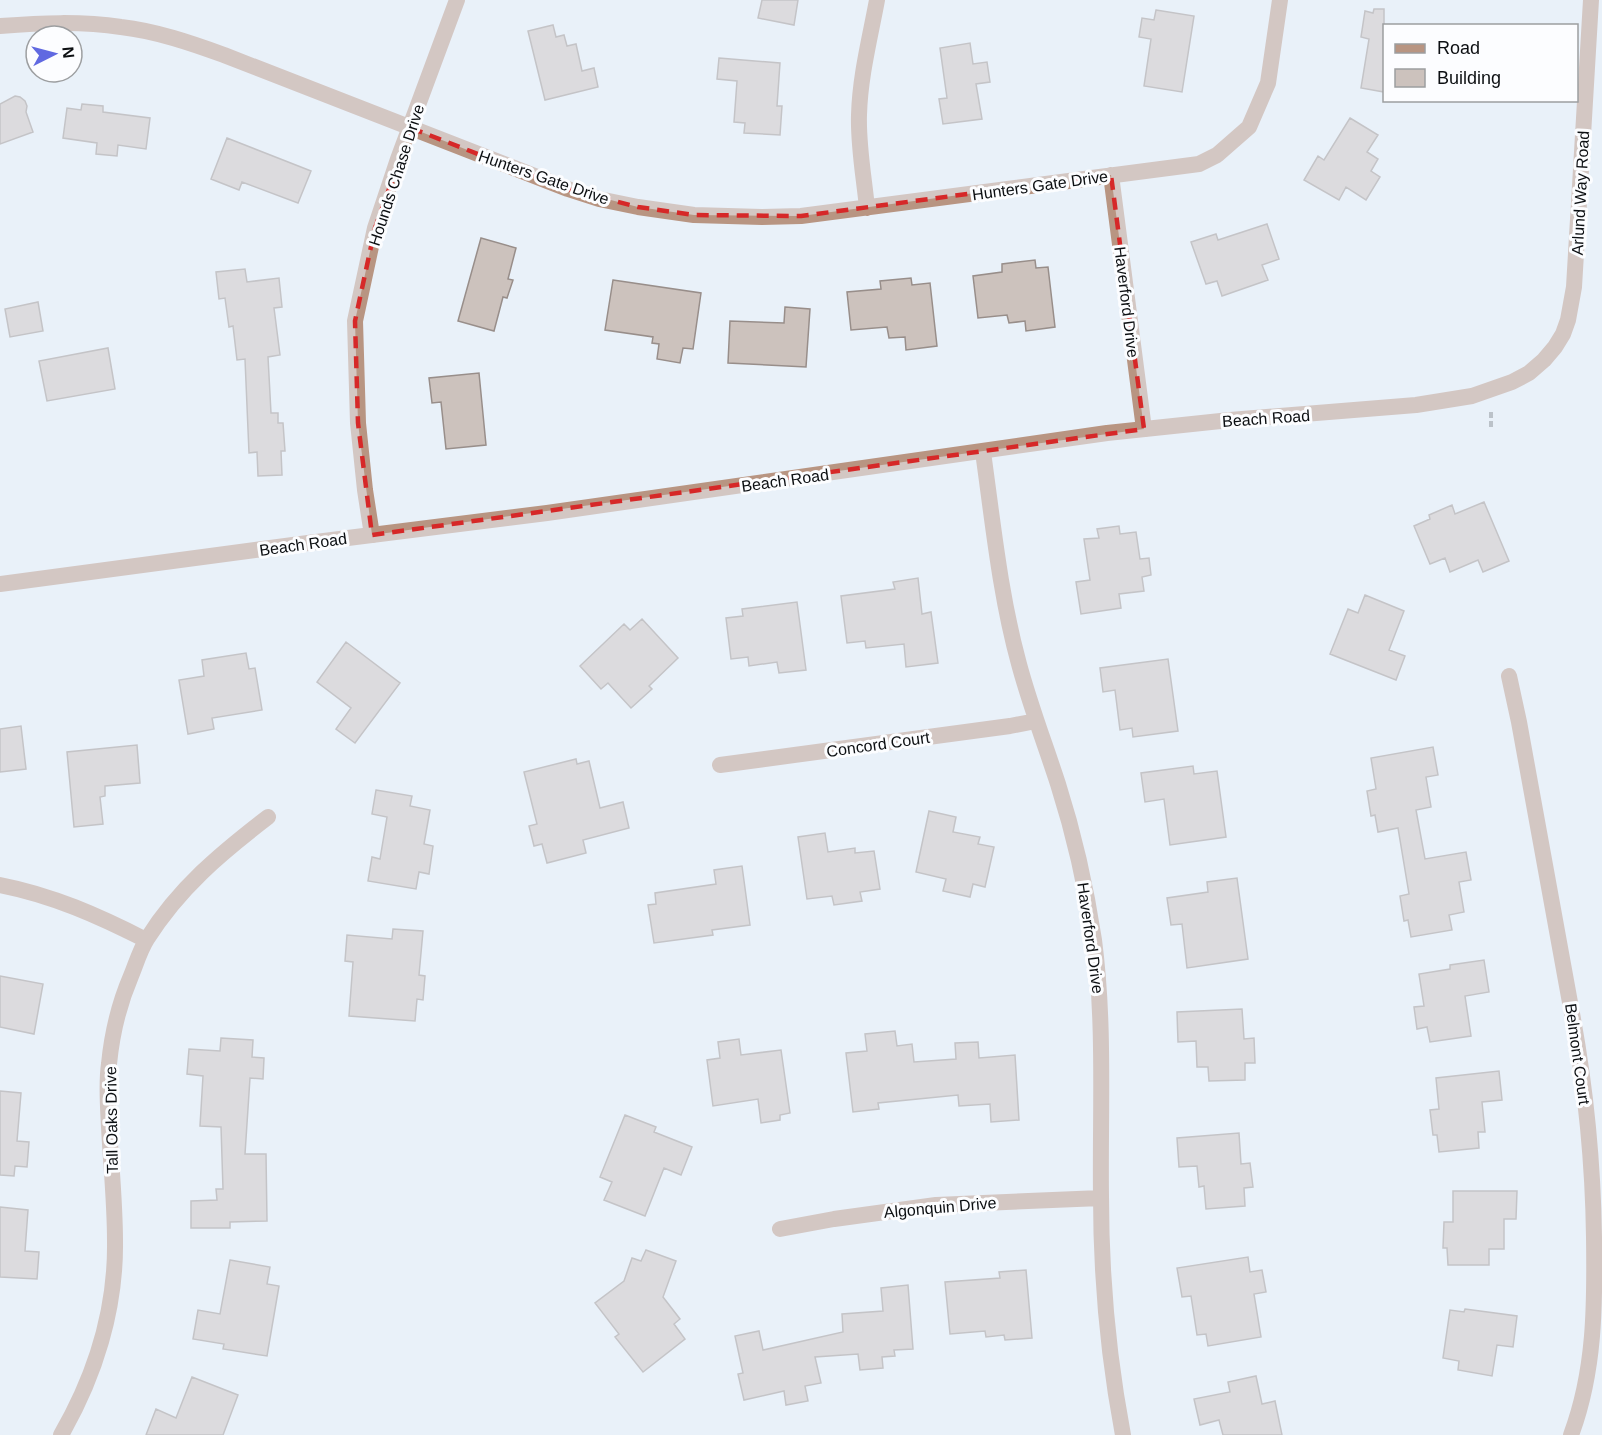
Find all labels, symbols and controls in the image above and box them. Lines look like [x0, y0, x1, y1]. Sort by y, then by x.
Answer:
north arrow [24, 24, 84, 84]
legend [1383, 24, 1578, 102]
text: Road [1437, 38, 1480, 58]
text: N [59, 46, 77, 59]
text: Building [1437, 68, 1501, 88]
street label: Hounds Chase Drive [366, 102, 427, 248]
street label: Arlund Way Road [1569, 130, 1592, 256]
street label: Hunters Gate Drive [476, 147, 611, 208]
street label: Hunters Gate Drive [971, 168, 1109, 203]
street label: Haverford Drive [1111, 245, 1142, 359]
street label: Beach Road [1222, 407, 1311, 430]
street label: Beach Road [740, 466, 830, 495]
street label: Beach Road [258, 530, 348, 559]
street label: Concord Court [825, 729, 931, 760]
street label: Haverford Drive [1074, 881, 1107, 995]
street label: Belmont Court [1562, 1002, 1593, 1106]
street label: Tall Oaks Drive [102, 1066, 121, 1174]
street label: Algonquin Drive [883, 1194, 997, 1221]

